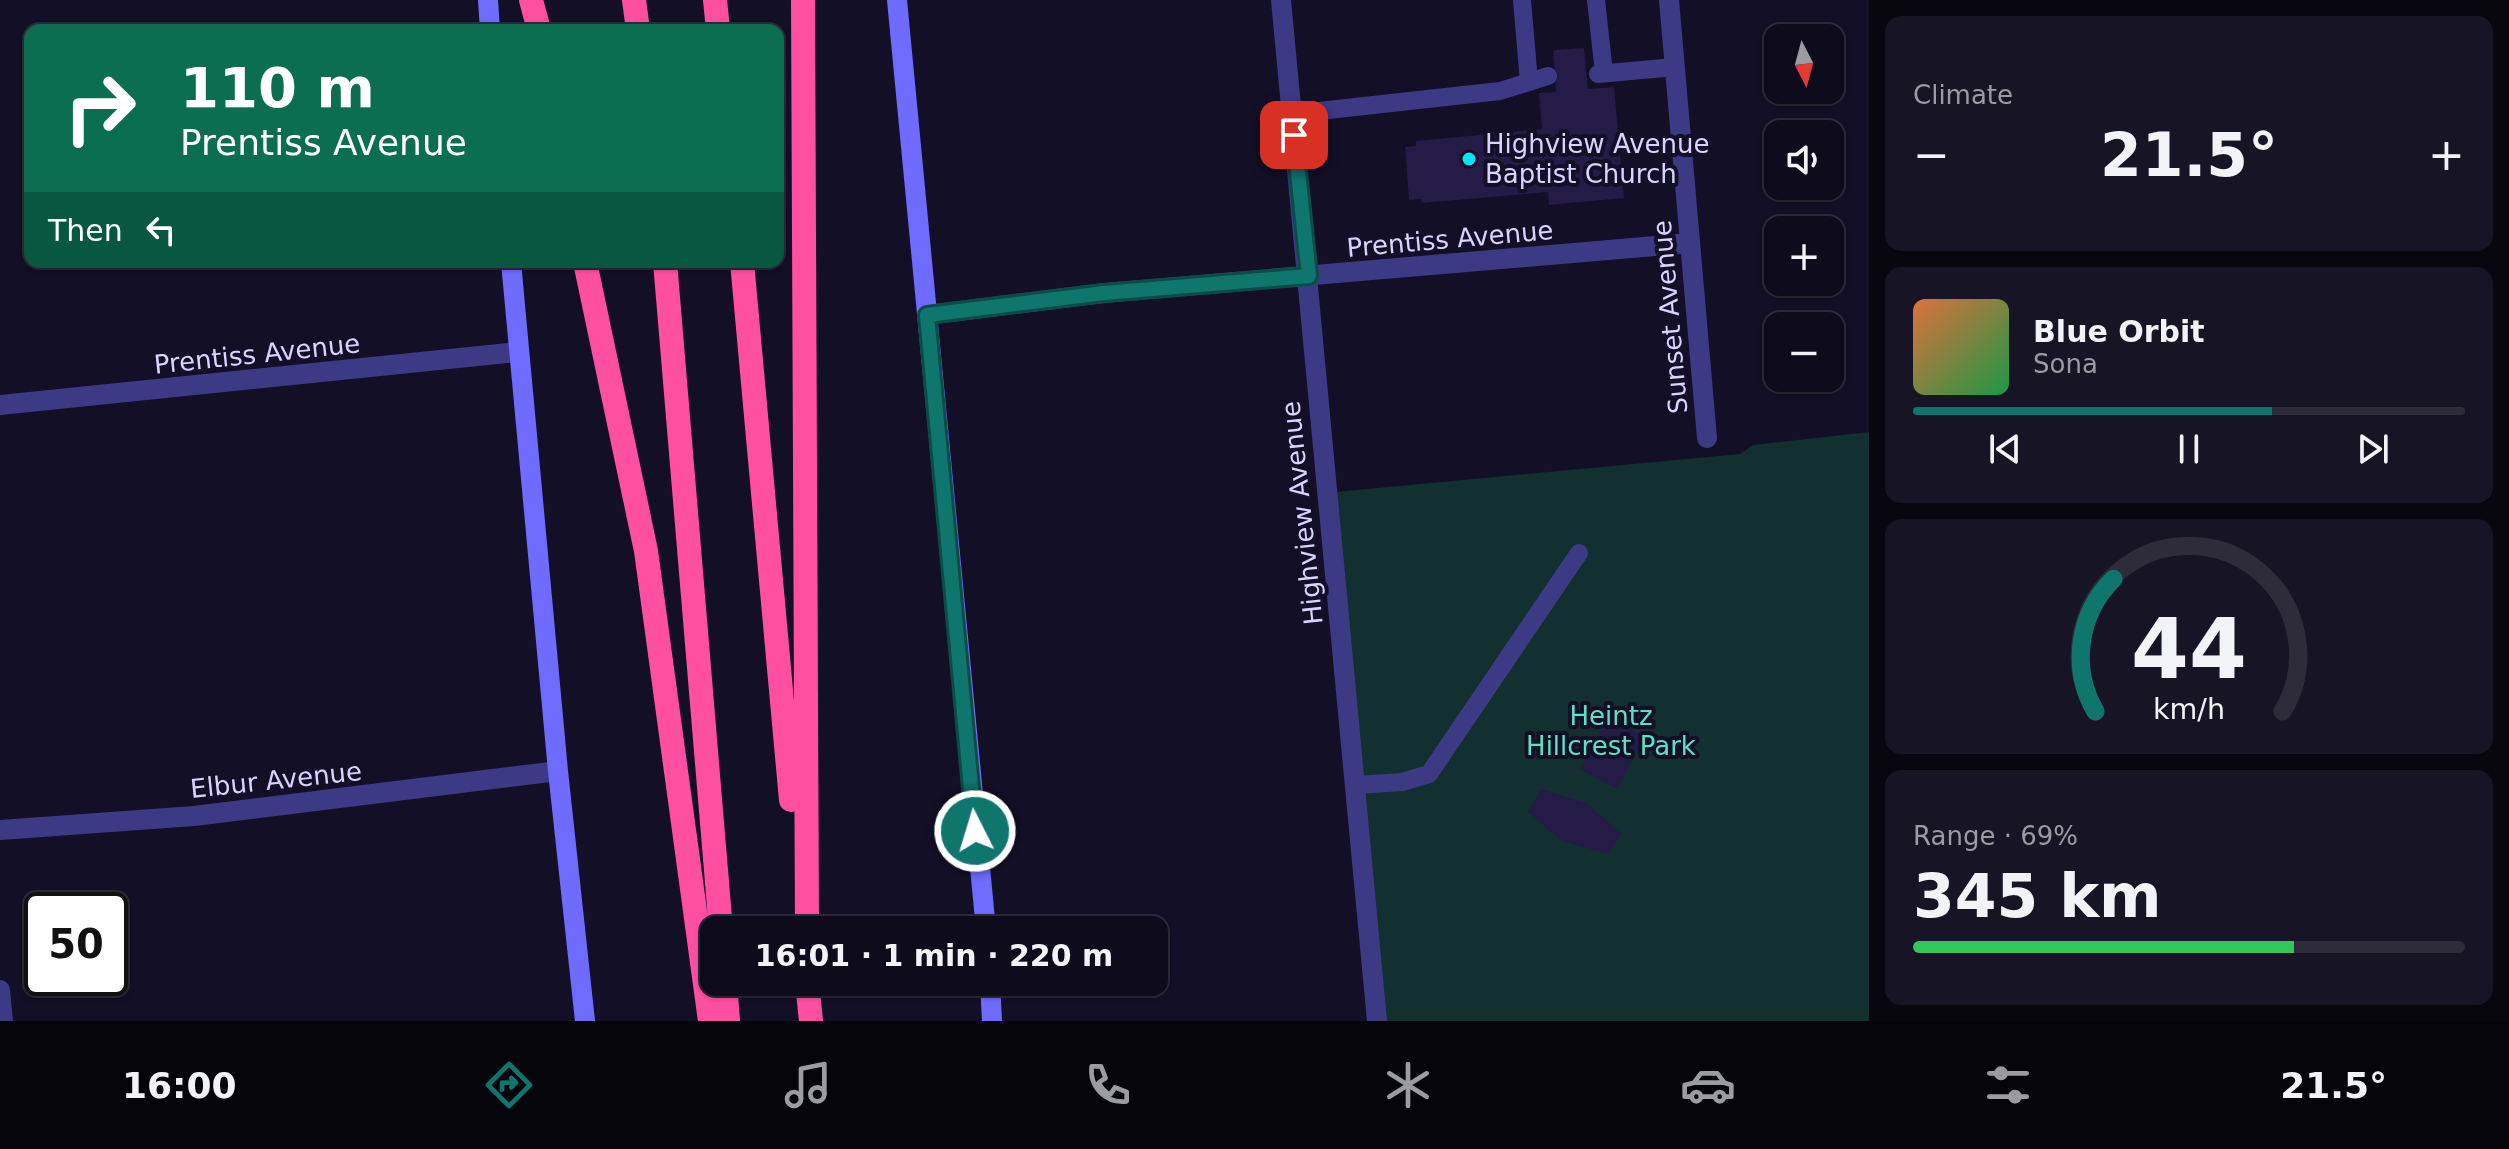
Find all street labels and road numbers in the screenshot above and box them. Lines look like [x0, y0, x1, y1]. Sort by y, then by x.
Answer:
street label: Prentiss Avenue [1345, 215, 1555, 263]
street label: Sunset Avenue [1647, 219, 1693, 415]
street label: Prentiss Avenue [152, 328, 362, 380]
street label: Highview Avenue [1275, 400, 1329, 626]
street label: Elbur Avenue [189, 756, 363, 804]

